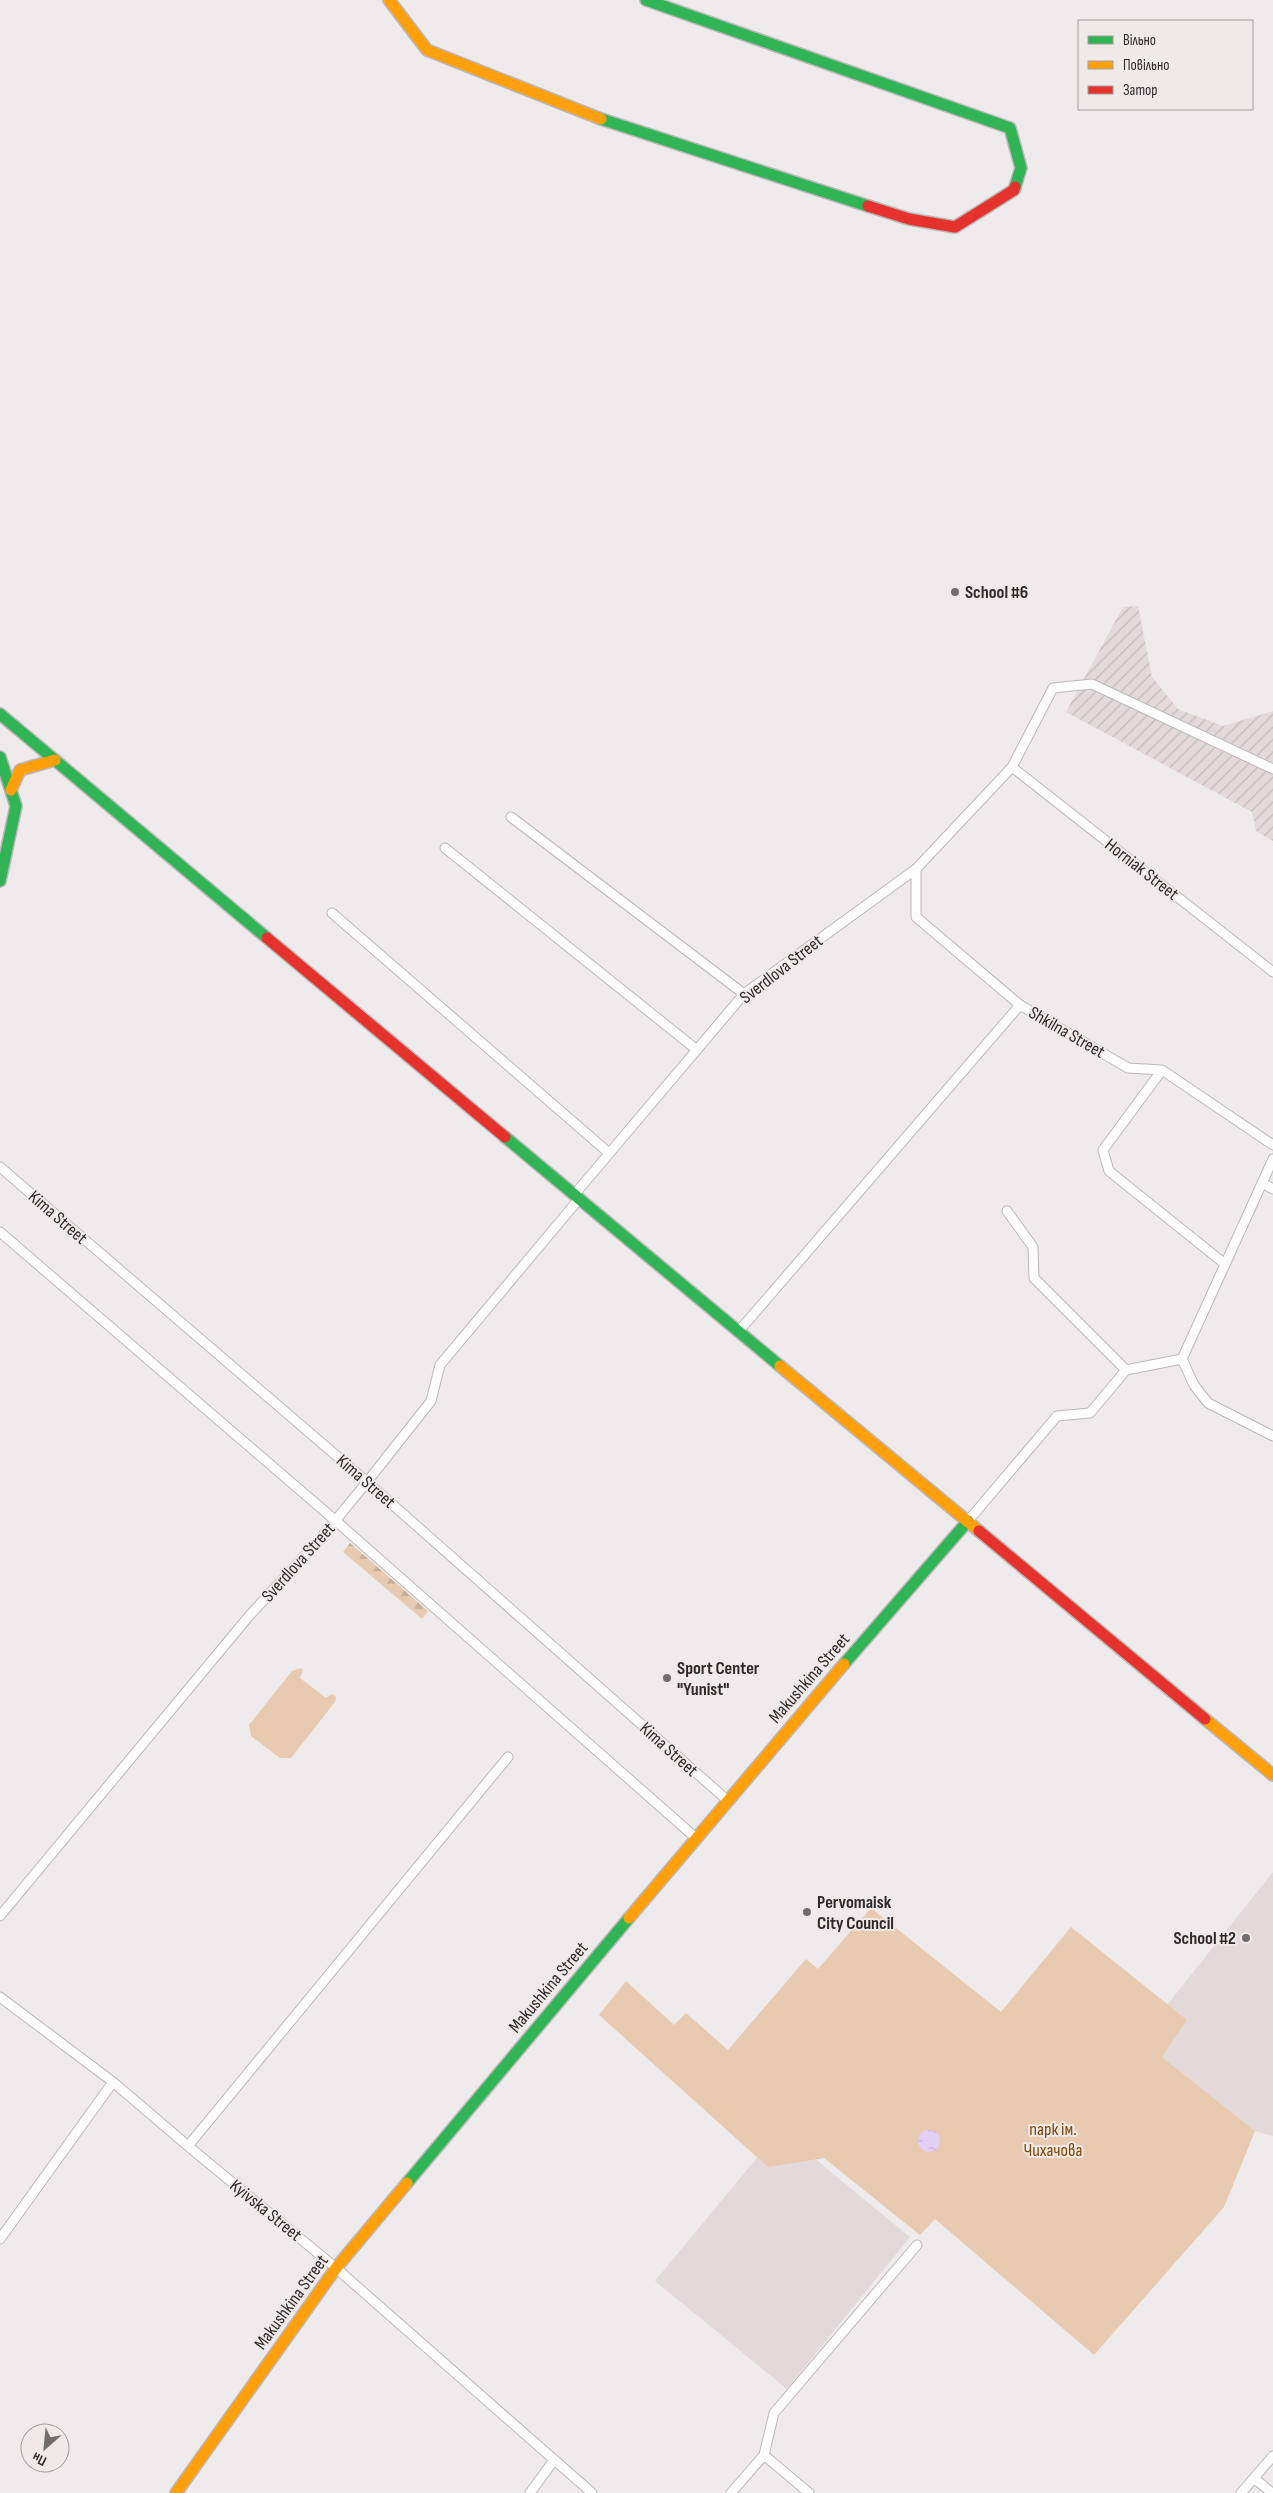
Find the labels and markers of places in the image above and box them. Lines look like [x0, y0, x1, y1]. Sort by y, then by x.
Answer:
place label: School #6 [965, 582, 1028, 603]
marker: School #6 [949, 586, 961, 598]
place label: Sport Center "Yunist" [677, 1658, 760, 1700]
marker: Sport Center "Yunist" [661, 1672, 673, 1684]
place label: Pervomaisk City Council [817, 1892, 894, 1934]
marker: Pervomaisk City Council [801, 1906, 813, 1918]
place label: School #2 [1173, 1928, 1236, 1949]
marker: School #2 [1240, 1932, 1252, 1944]

